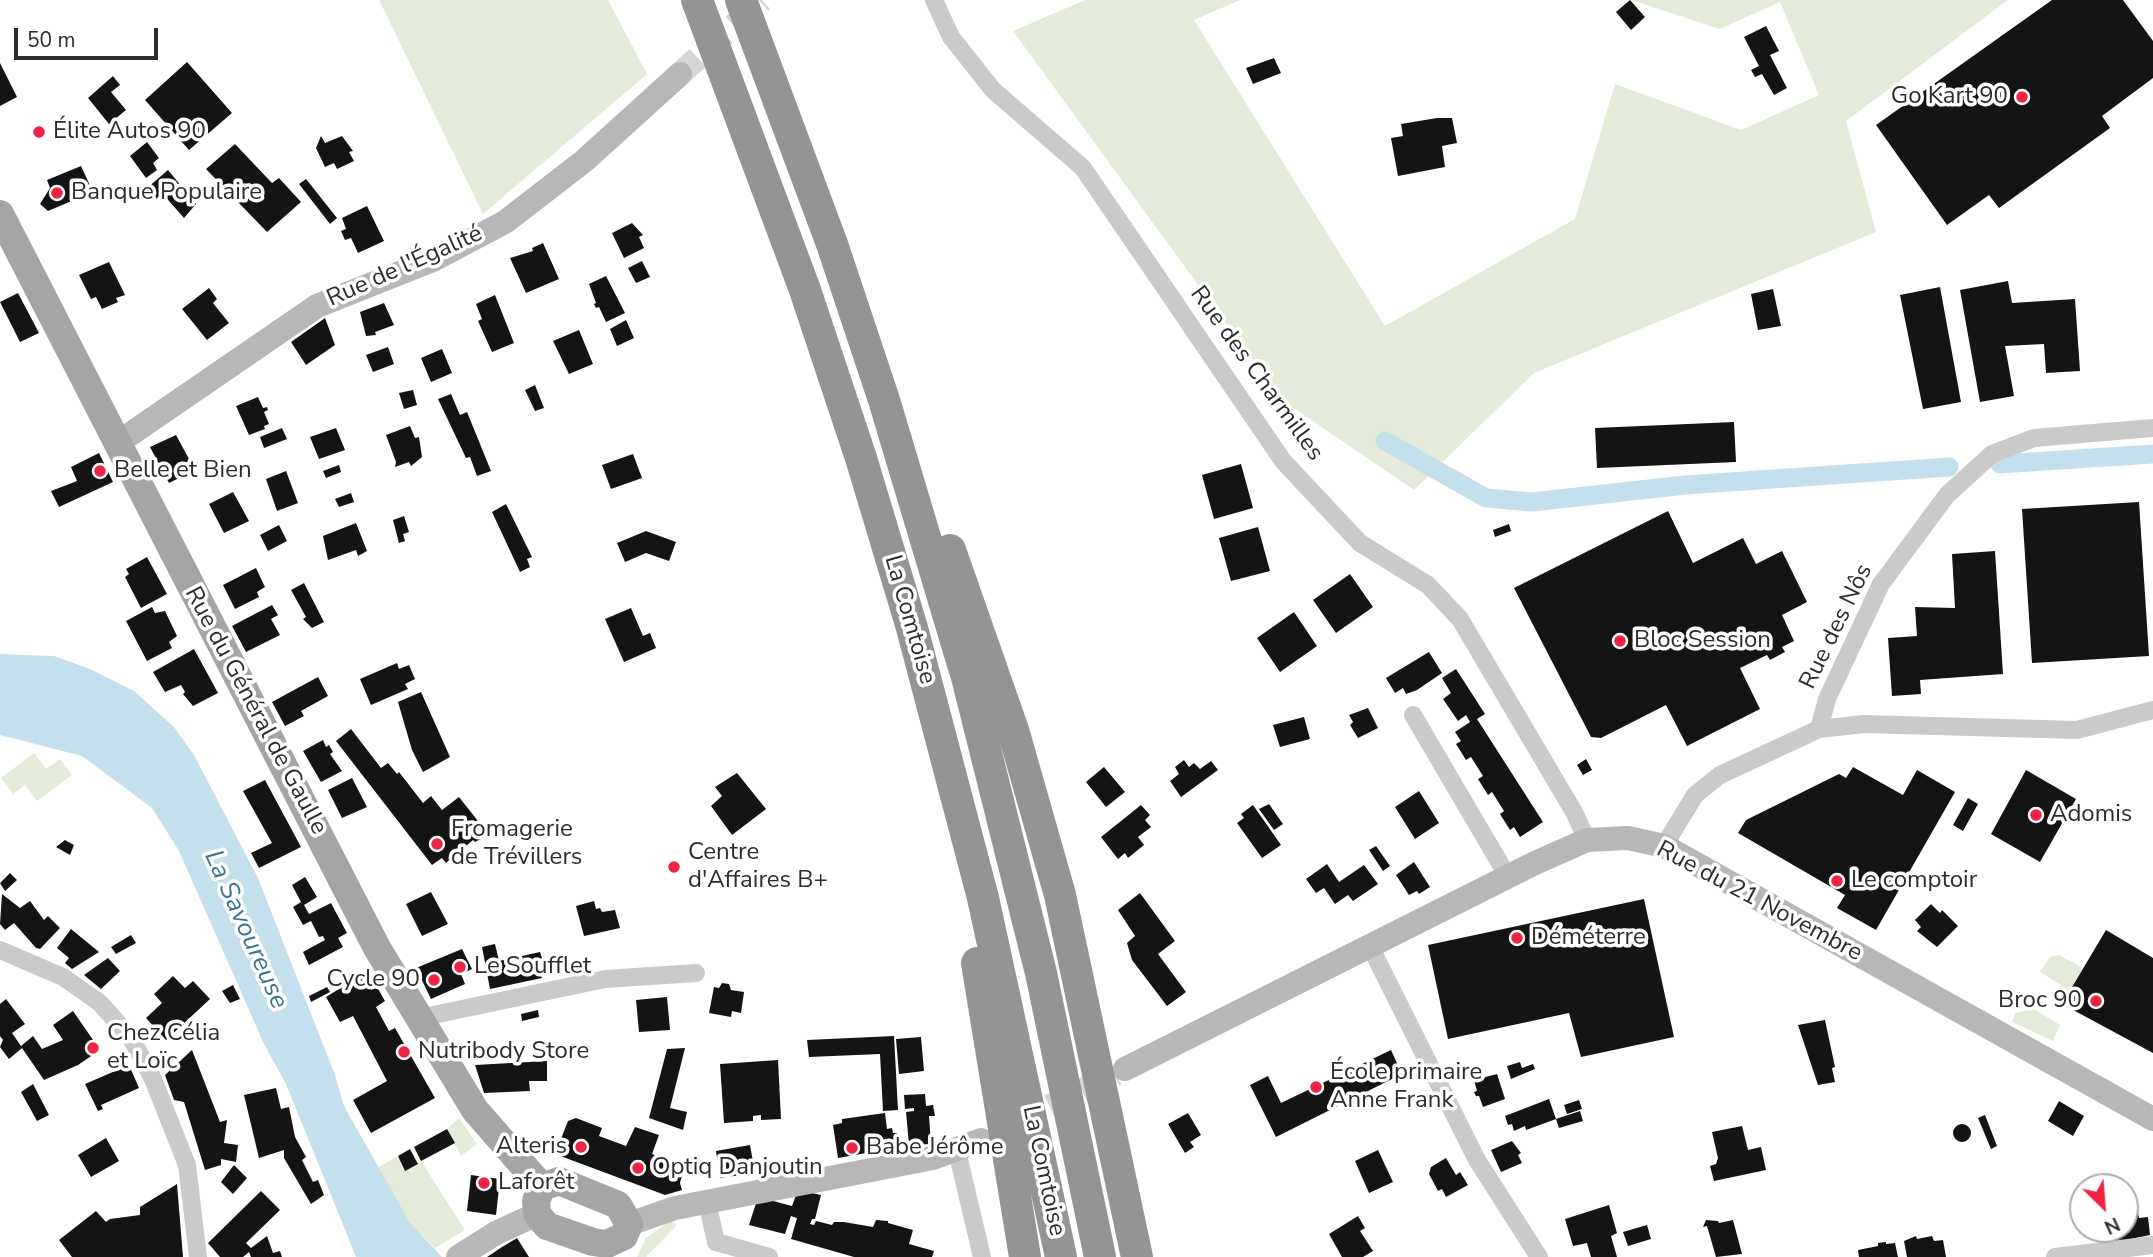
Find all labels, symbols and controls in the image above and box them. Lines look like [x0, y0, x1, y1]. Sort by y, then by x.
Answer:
scale bar [18, 14, 161, 58]
text: 50 m [27, 26, 76, 54]
place label: Go Kart 90 [1891, 83, 2008, 111]
marker: Go Kart 90 [2014, 89, 2030, 105]
place label: Élite Autos 90 [53, 118, 206, 146]
marker: Élite Autos 90 [31, 124, 47, 140]
place label: Banque Populaire [71, 179, 262, 207]
marker: Banque Populaire [49, 185, 65, 201]
street label: Rue de l'Égalité [323, 220, 487, 314]
street label: Rue des Charmilles [1183, 281, 1329, 467]
place label: Belle et Bien [114, 457, 252, 485]
marker: Belle et Bien [92, 463, 108, 479]
street label: La Comtoise [877, 552, 941, 688]
street label: Rue des Nôs [1794, 560, 1880, 694]
street label: Rue du Général de Gaulle [177, 582, 333, 840]
place label: Bloc Session [1634, 627, 1771, 655]
marker: Bloc Session [1612, 633, 1628, 649]
place label: Adomis [2050, 801, 2132, 829]
marker: Adomis [2028, 807, 2044, 823]
place label: Fromagerie de Trévillers [451, 816, 582, 872]
marker: Fromagerie de Trévillers [429, 836, 445, 852]
street label: Rue du 21 Novembre [1651, 836, 1867, 968]
place label: Centre d'Affaires B+ [688, 839, 828, 895]
water label: La Savoureuse [196, 846, 294, 1014]
marker: Centre d'Affaires B+ [666, 859, 682, 875]
place label: Le comptoir [1851, 867, 1977, 895]
marker: Le comptoir [1829, 873, 1845, 889]
place label: Déméterre [1531, 924, 1646, 952]
marker: Déméterre [1509, 930, 1525, 946]
place label: Le Soufflet [474, 953, 591, 981]
marker: Le Soufflet [452, 959, 468, 975]
place label: Cycle 90 [326, 966, 420, 994]
marker: Cycle 90 [426, 972, 442, 988]
place label: Broc 90 [1998, 987, 2082, 1015]
marker: Broc 90 [2088, 993, 2104, 1009]
place label: Chez Célia et Loïc [107, 1020, 220, 1076]
place label: Nutribody Store [418, 1038, 589, 1066]
marker: Chez Célia et Loïc [85, 1040, 101, 1056]
marker: Nutribody Store [396, 1044, 412, 1060]
place label: École primaire Anne Frank [1330, 1059, 1482, 1115]
marker: École primaire Anne Frank [1308, 1079, 1324, 1095]
street label: La Comtoise [1015, 1103, 1071, 1239]
place label: Alteris [496, 1133, 567, 1161]
place label: Babe Jérôme [866, 1134, 1004, 1162]
marker: Alteris [573, 1139, 589, 1155]
marker: Babe Jérôme [844, 1140, 860, 1156]
place label: Optiq Danjoutin [652, 1154, 823, 1182]
marker: Optiq Danjoutin [630, 1160, 646, 1176]
place label: Laforêt [498, 1169, 574, 1197]
north arrow [2069, 1173, 2139, 1243]
marker: Laforêt [476, 1175, 492, 1191]
text: N [2100, 1210, 2124, 1240]

